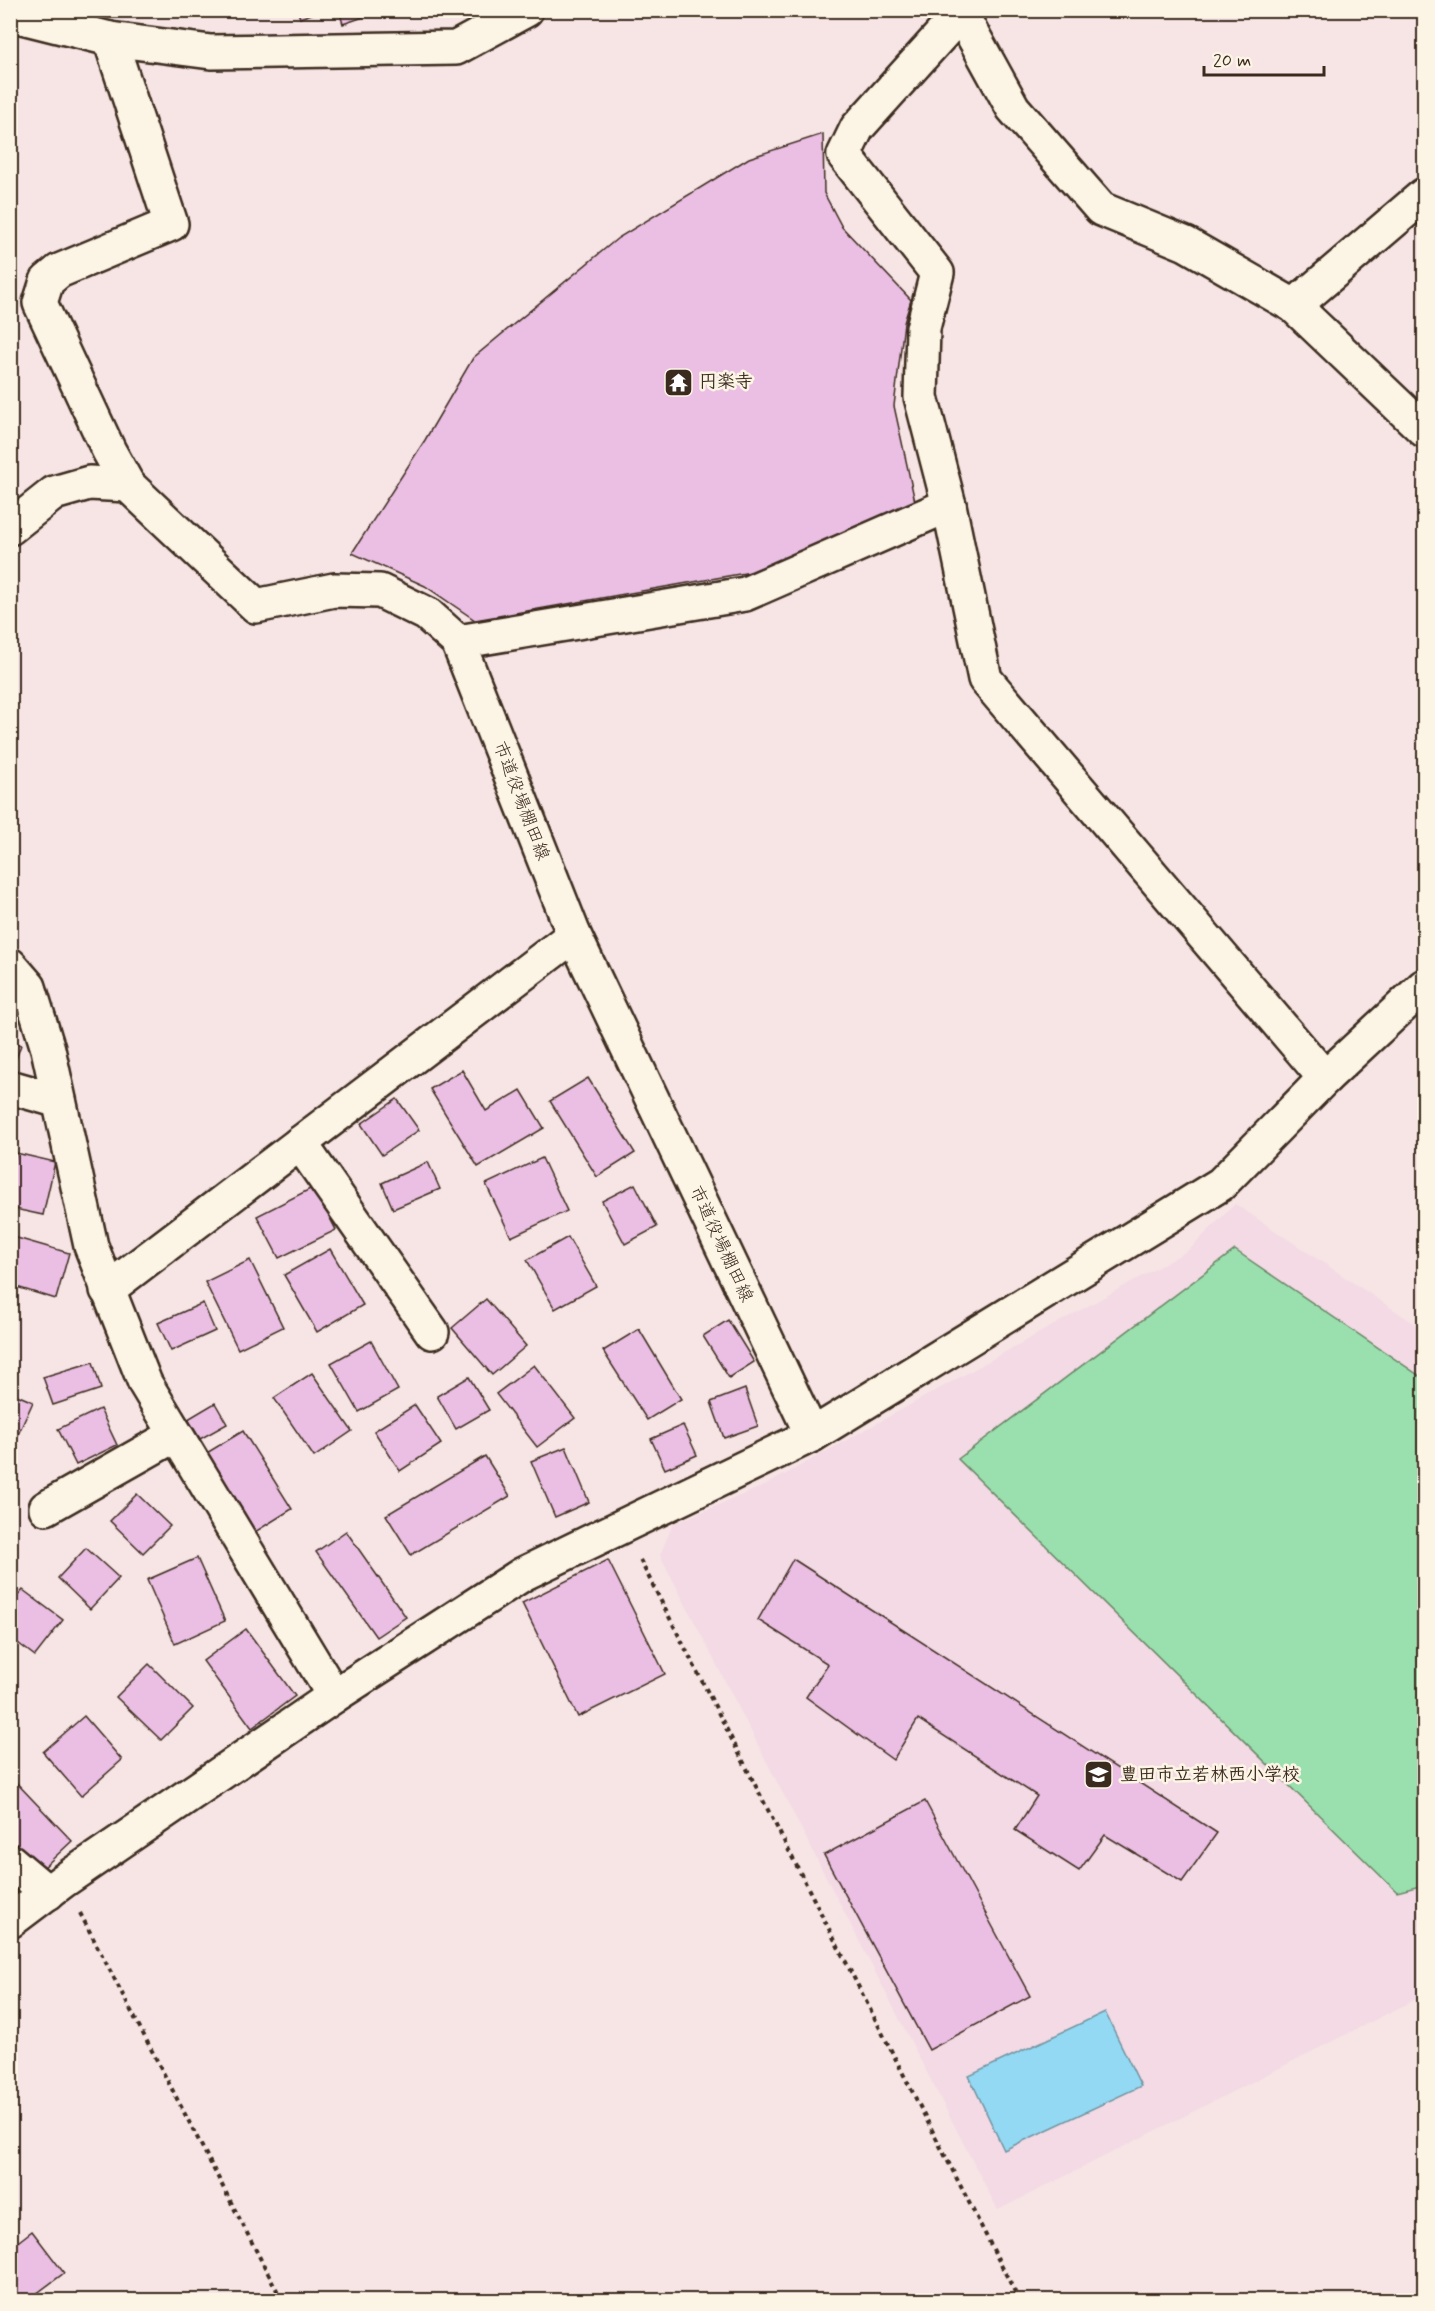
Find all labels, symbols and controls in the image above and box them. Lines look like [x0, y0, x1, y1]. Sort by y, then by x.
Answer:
scale bar [1204, 39, 1324, 77]
text: 20 m [1213, 49, 1251, 73]
temple icon: 円楽寺 [662, 366, 694, 398]
place label: 円楽寺 [699, 370, 753, 394]
street label: 市道役場棚田線 [487, 738, 555, 864]
street label: 市道役場棚田線 [683, 1182, 759, 1306]
school or university icon: 豊田市立若林西小学校 [1083, 1759, 1115, 1791]
place label: 豊田市立若林西小学校 [1120, 1763, 1300, 1787]

